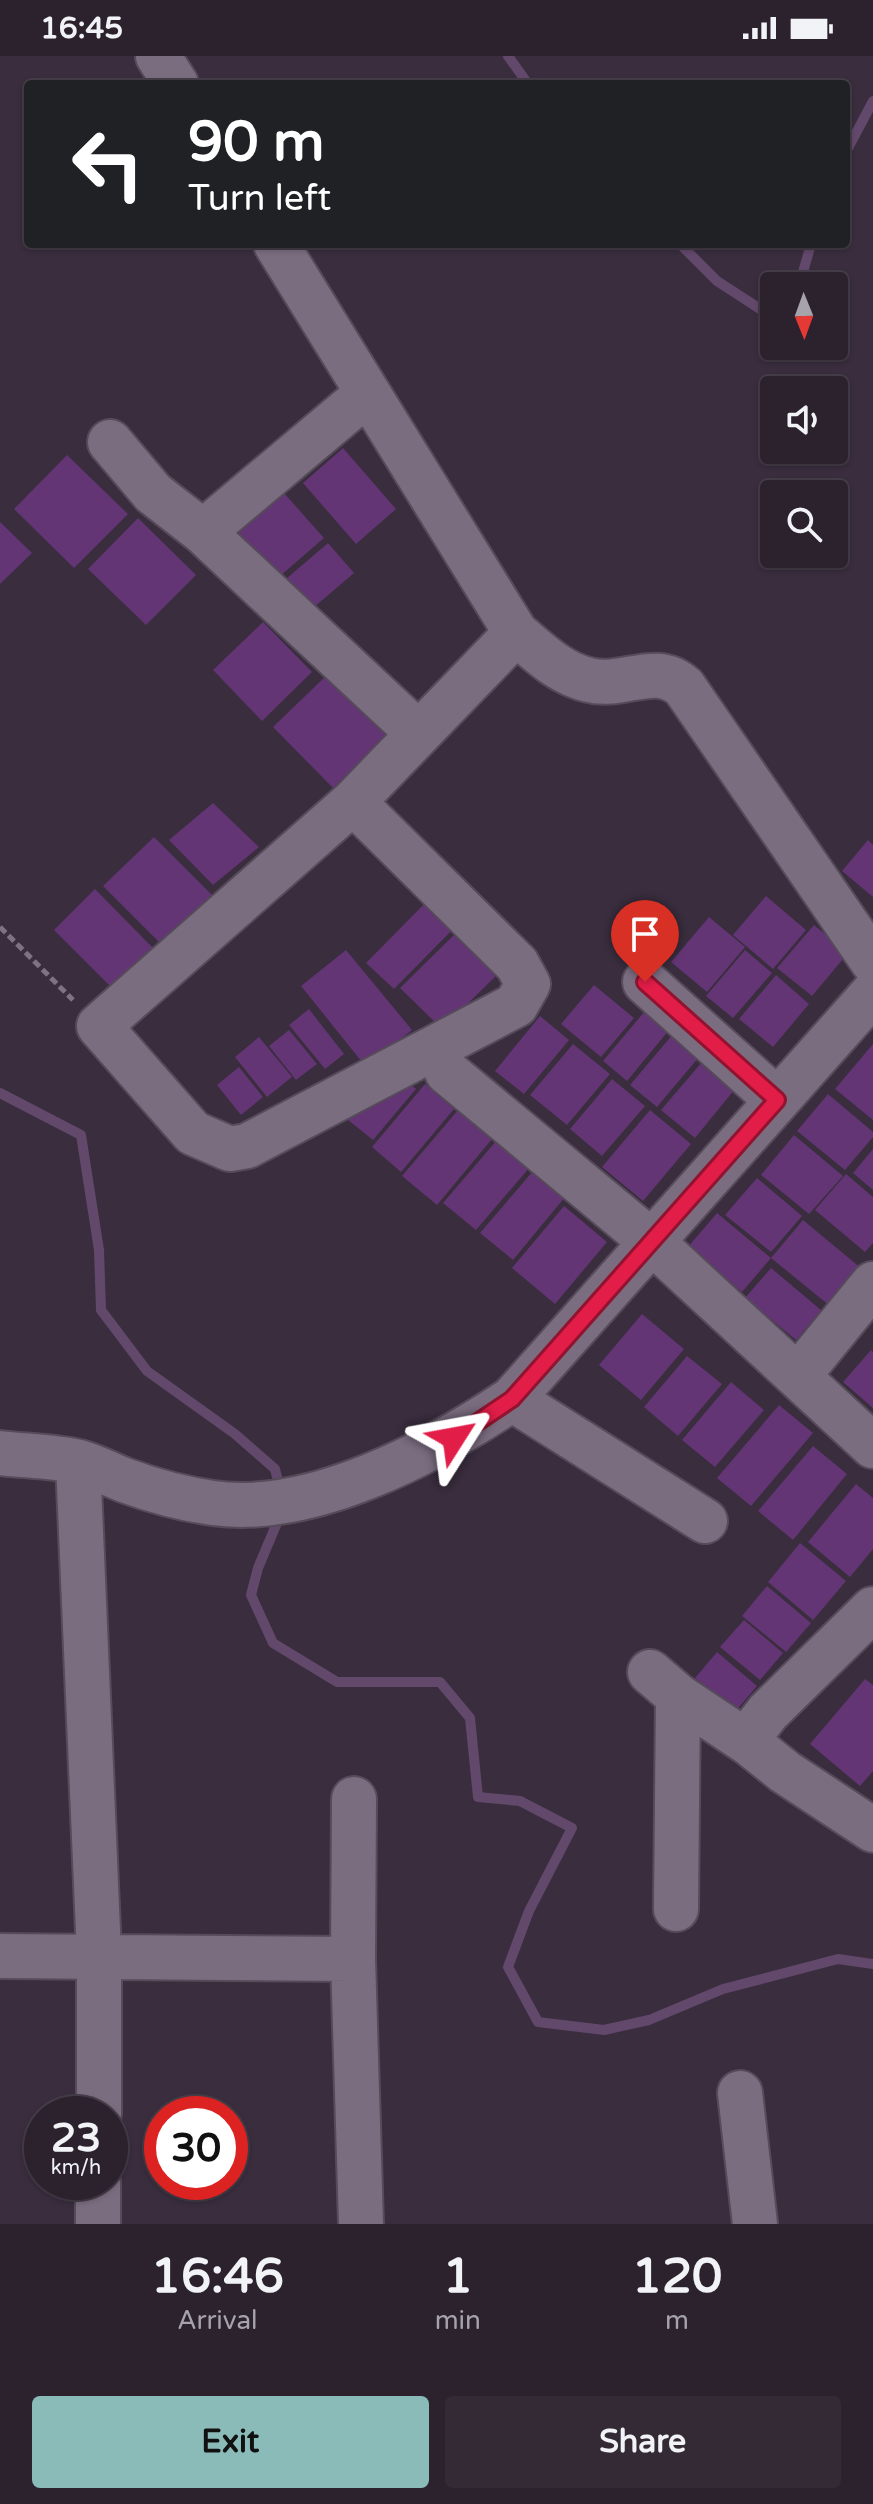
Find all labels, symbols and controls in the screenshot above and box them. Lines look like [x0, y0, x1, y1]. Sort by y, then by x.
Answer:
text: 16:45 [40, 10, 123, 47]
text: 90 m [188, 109, 324, 176]
icon: left [56, 112, 160, 216]
text: Turn left [188, 177, 331, 220]
north arrow [760, 272, 848, 360]
map controls [760, 272, 848, 568]
button: sound [760, 376, 848, 464]
button: search [760, 480, 848, 568]
pin [611, 900, 679, 982]
icon: arrive [623, 912, 667, 956]
position arrow [412, 1396, 496, 1480]
speed limit sign: 30 [144, 2096, 248, 2200]
text: 23 [51, 2114, 101, 2162]
text: km/h [51, 2156, 101, 2180]
text: 16:46 [151, 2248, 284, 2306]
text: 1 [443, 2248, 473, 2306]
text: 120 [632, 2248, 722, 2306]
text: Arrival [177, 2305, 258, 2336]
text: min [435, 2305, 481, 2336]
text: m [665, 2305, 689, 2336]
button: Exit [32, 2396, 429, 2488]
button: Share [445, 2396, 841, 2488]

